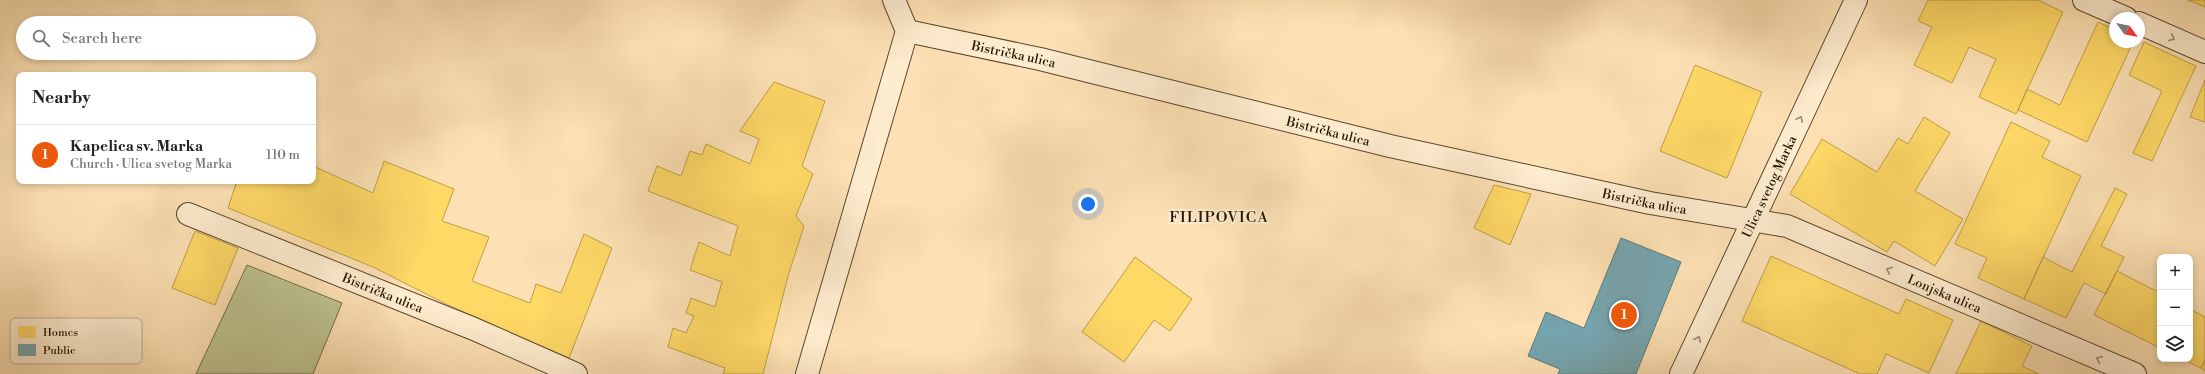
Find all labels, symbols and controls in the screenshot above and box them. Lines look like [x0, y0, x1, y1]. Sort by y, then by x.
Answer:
north arrow [2109, 12, 2145, 48]
search box [16, 16, 316, 60]
icon: search [30, 27, 52, 49]
text: Search here [62, 29, 142, 48]
one-way arrow [2168, 33, 2175, 41]
street label: Bistrička ulica [969, 38, 1058, 72]
text: Nearby [32, 87, 91, 109]
street label: Bistrička ulica [1284, 113, 1372, 150]
one-way arrow [1795, 116, 1803, 123]
street label: Ulica svetog Marka [1739, 133, 1801, 241]
text: Kapelica sv. Marka [70, 137, 203, 156]
text: 1 [42, 147, 48, 163]
text: 110 m [266, 147, 300, 163]
text: Church · Ulica svetog Marka [70, 156, 232, 172]
street label: Bistrička ulica [1600, 186, 1688, 218]
your location [1078, 194, 1098, 214]
district label: FILIPOVICA [1169, 208, 1269, 227]
map controls [2157, 254, 2193, 362]
button: + [2157, 254, 2193, 290]
one-way arrow [1886, 267, 1893, 275]
street label: Bistrička ulica [339, 269, 426, 317]
street label: Lonjska ulica [1905, 271, 1984, 317]
button: − [2157, 290, 2193, 326]
pin: 1 [1611, 300, 1637, 330]
legend [10, 318, 142, 364]
text: Homes [43, 326, 78, 340]
button: layers [2157, 326, 2193, 362]
one-way arrow [1693, 335, 1701, 343]
text: Public [43, 344, 76, 358]
one-way arrow [2095, 356, 2103, 364]

